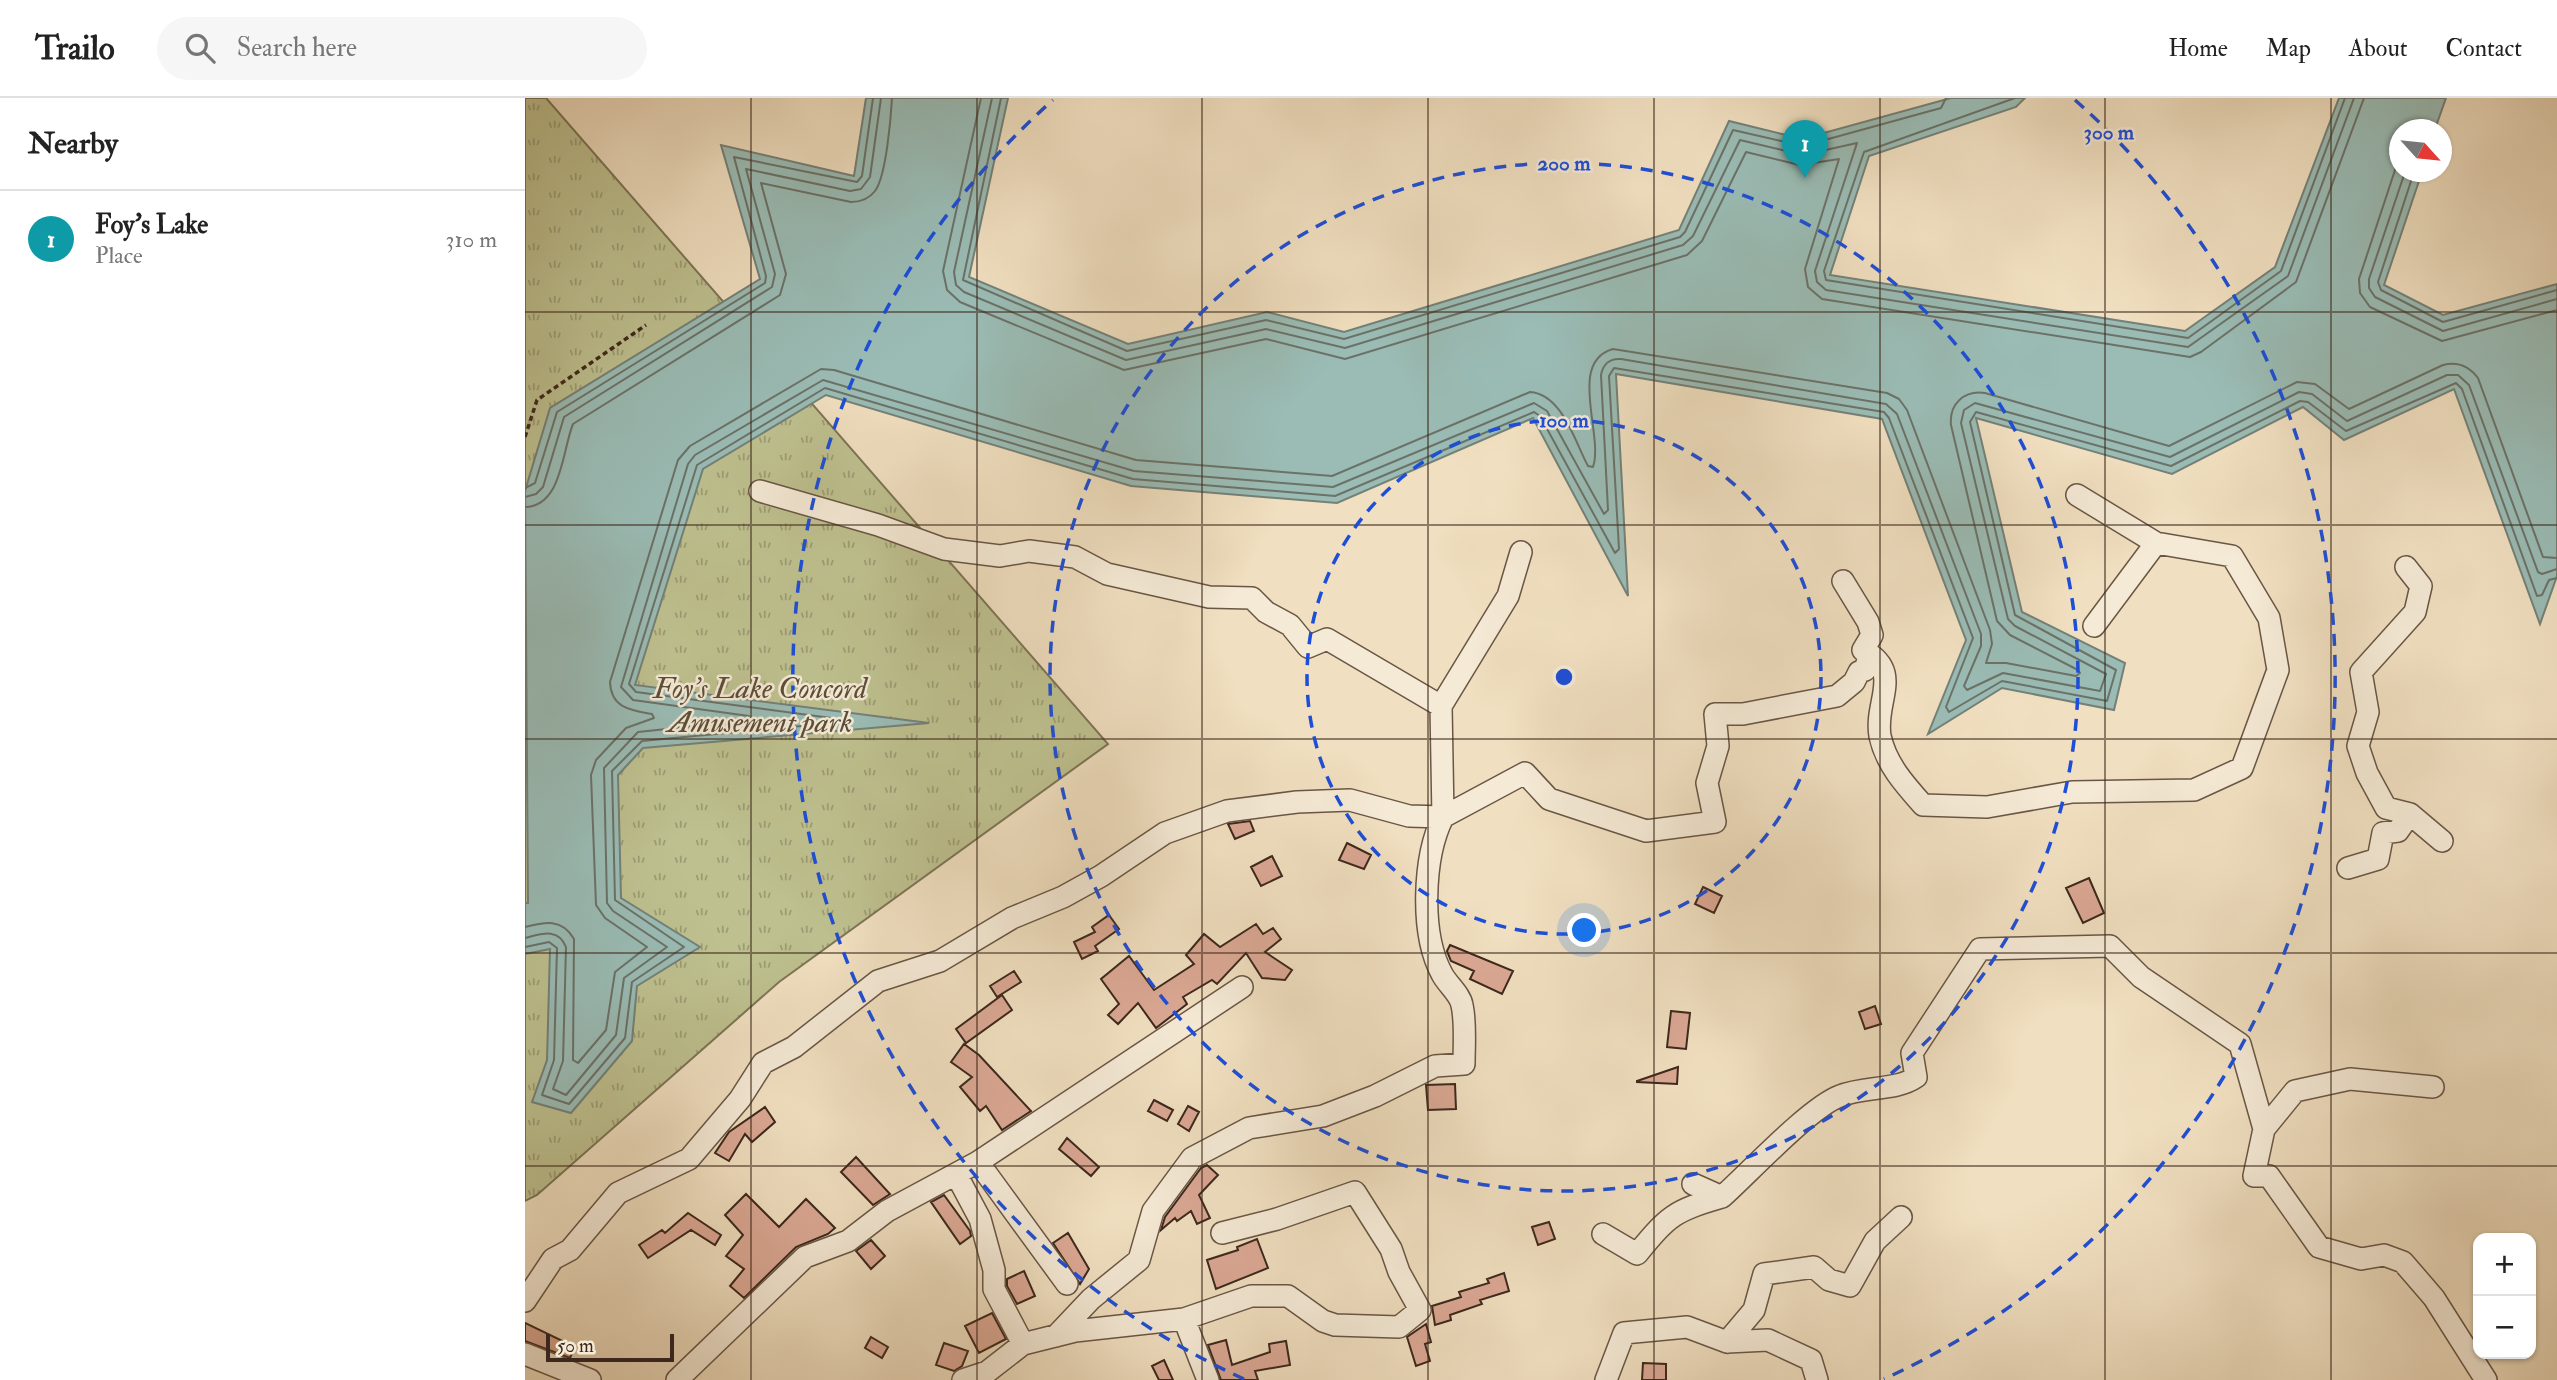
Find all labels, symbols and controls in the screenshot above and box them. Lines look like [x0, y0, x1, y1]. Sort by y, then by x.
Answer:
search box [157, 17, 647, 80]
text: Trailo [35, 28, 115, 69]
icon: search [181, 29, 219, 67]
text: Search here [237, 32, 357, 64]
text: Home [2168, 33, 2228, 64]
text: Map [2266, 33, 2311, 64]
text: About [2349, 33, 2408, 64]
text: Contact [2446, 33, 2522, 64]
text: 300 m [2084, 119, 2135, 146]
north arrow [2389, 119, 2452, 182]
pin: 1 [1782, 120, 1828, 178]
text: Nearby [28, 125, 118, 162]
text: 200 m [1538, 150, 1591, 177]
text: Foy's Lake [95, 209, 208, 241]
text: 1 [47, 225, 55, 254]
text: 310 m [446, 225, 497, 254]
text: Place [95, 241, 143, 270]
text: 100 m [1539, 407, 1590, 434]
centre of rings [1552, 665, 1576, 689]
park label: Foy's Lake Concord Amusement park [651, 670, 869, 741]
your location [1567, 913, 1601, 947]
map controls [2473, 1233, 2536, 1359]
button: + [2473, 1233, 2536, 1296]
button: − [2473, 1296, 2536, 1359]
scale bar [546, 1331, 674, 1363]
text: 50 m [557, 1334, 594, 1358]

